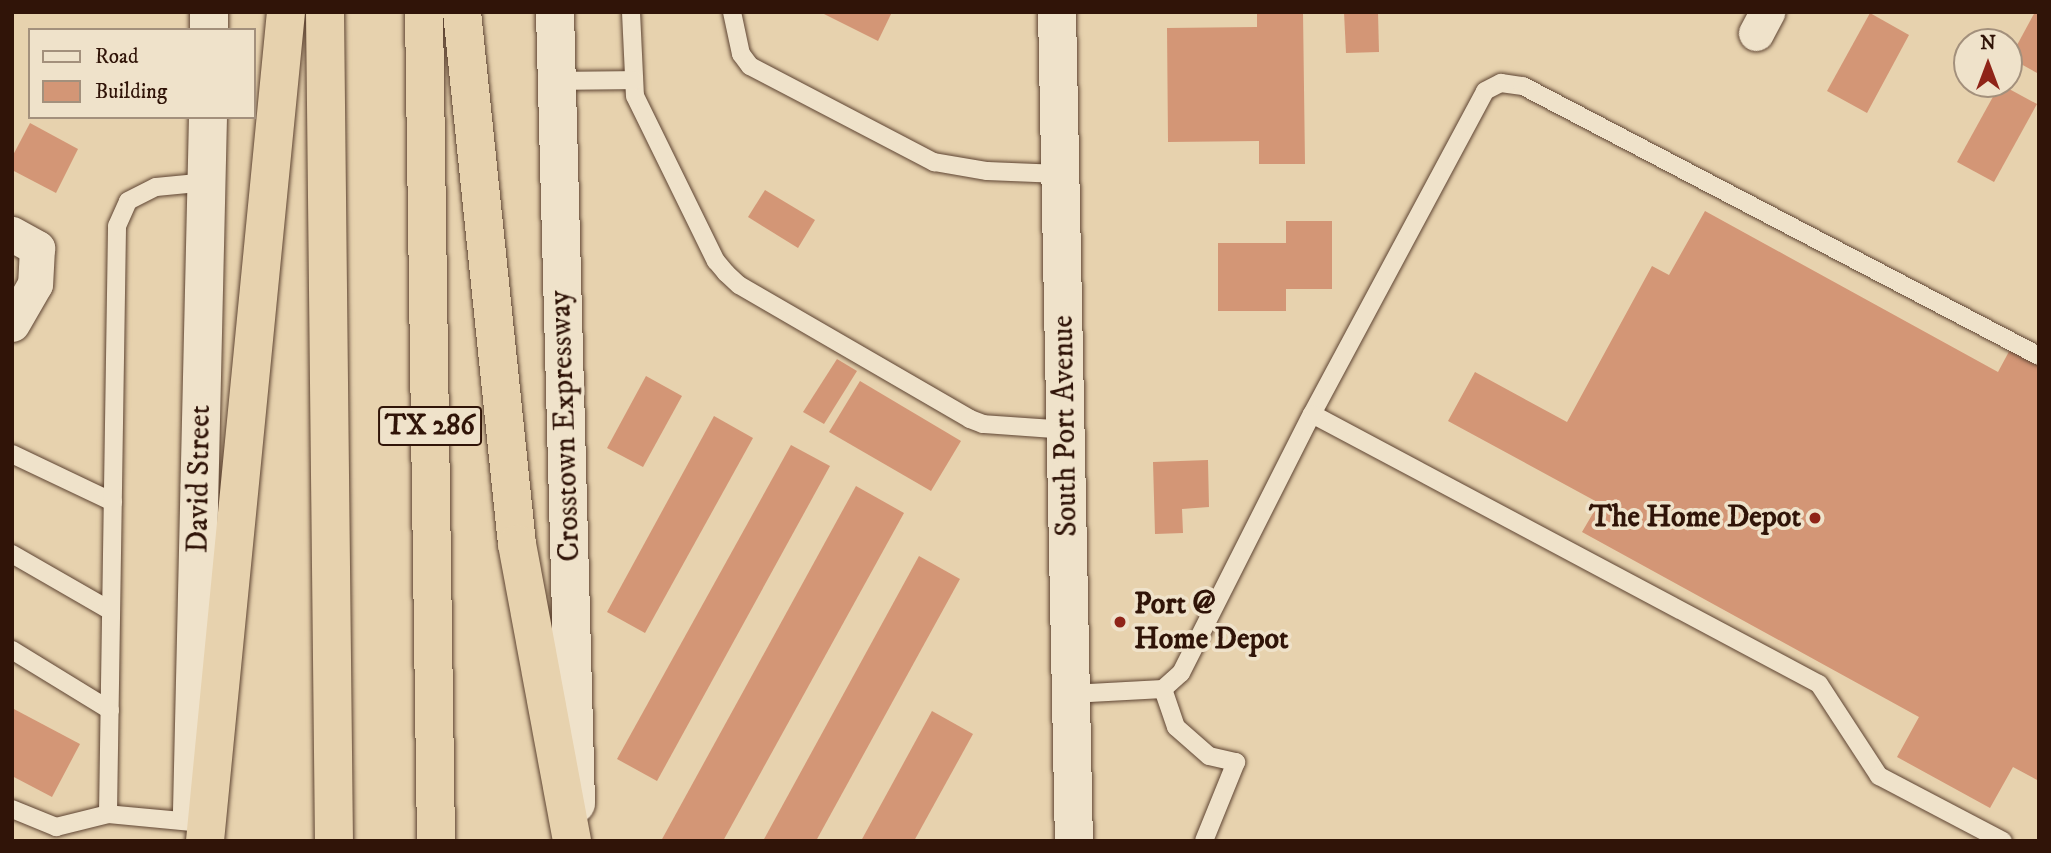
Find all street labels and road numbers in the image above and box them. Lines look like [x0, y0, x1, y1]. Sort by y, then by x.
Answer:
street label: Crosstown Expressway [543, 290, 589, 562]
street label: South Port Avenue [1046, 315, 1086, 537]
road number: TX 286 [378, 402, 482, 450]
street label: David Street [181, 405, 219, 553]

